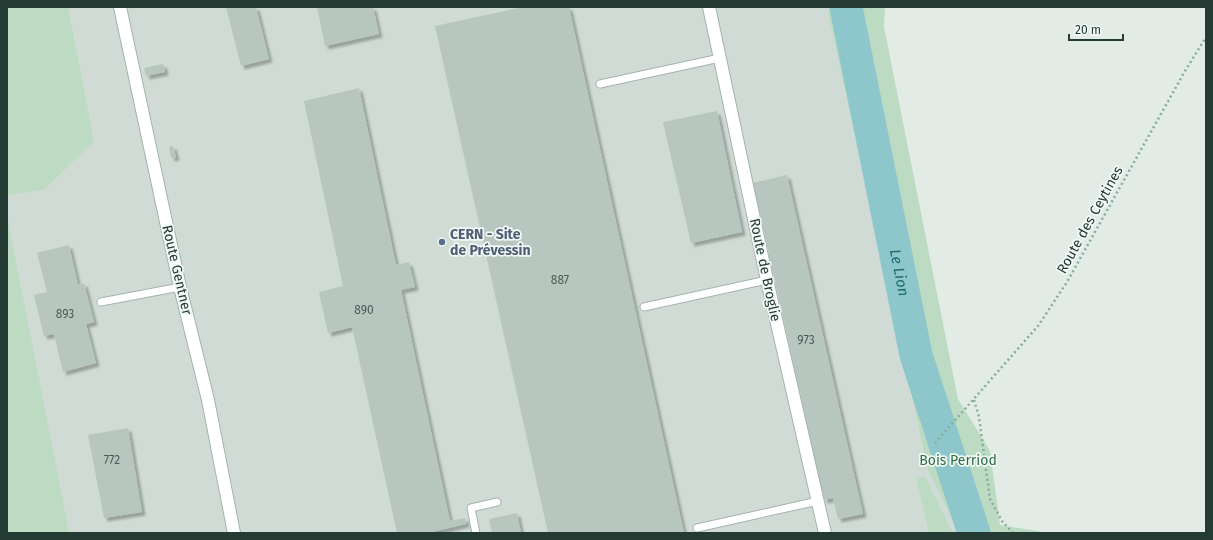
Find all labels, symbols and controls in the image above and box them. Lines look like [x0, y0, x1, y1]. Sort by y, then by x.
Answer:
scale bar [1069, 16, 1123, 42]
text: 20 m [1075, 23, 1101, 37]
street label: Route des Ceytines [1053, 163, 1127, 277]
street label: Route de Broglie [746, 217, 784, 323]
street label: Route Gentner [158, 223, 196, 317]
place label: CERN - Site de Prévessin [450, 226, 531, 259]
marker: CERN - Site de Prévessin [437, 237, 447, 247]
water label: Le Lion [886, 248, 913, 298]
house number: 887 [551, 273, 569, 287]
house number: 890 [354, 303, 374, 317]
house number: 893 [56, 307, 74, 321]
house number: 973 [797, 333, 815, 347]
park label: Bois Perriod [919, 452, 997, 469]
house number: 772 [104, 453, 120, 467]

